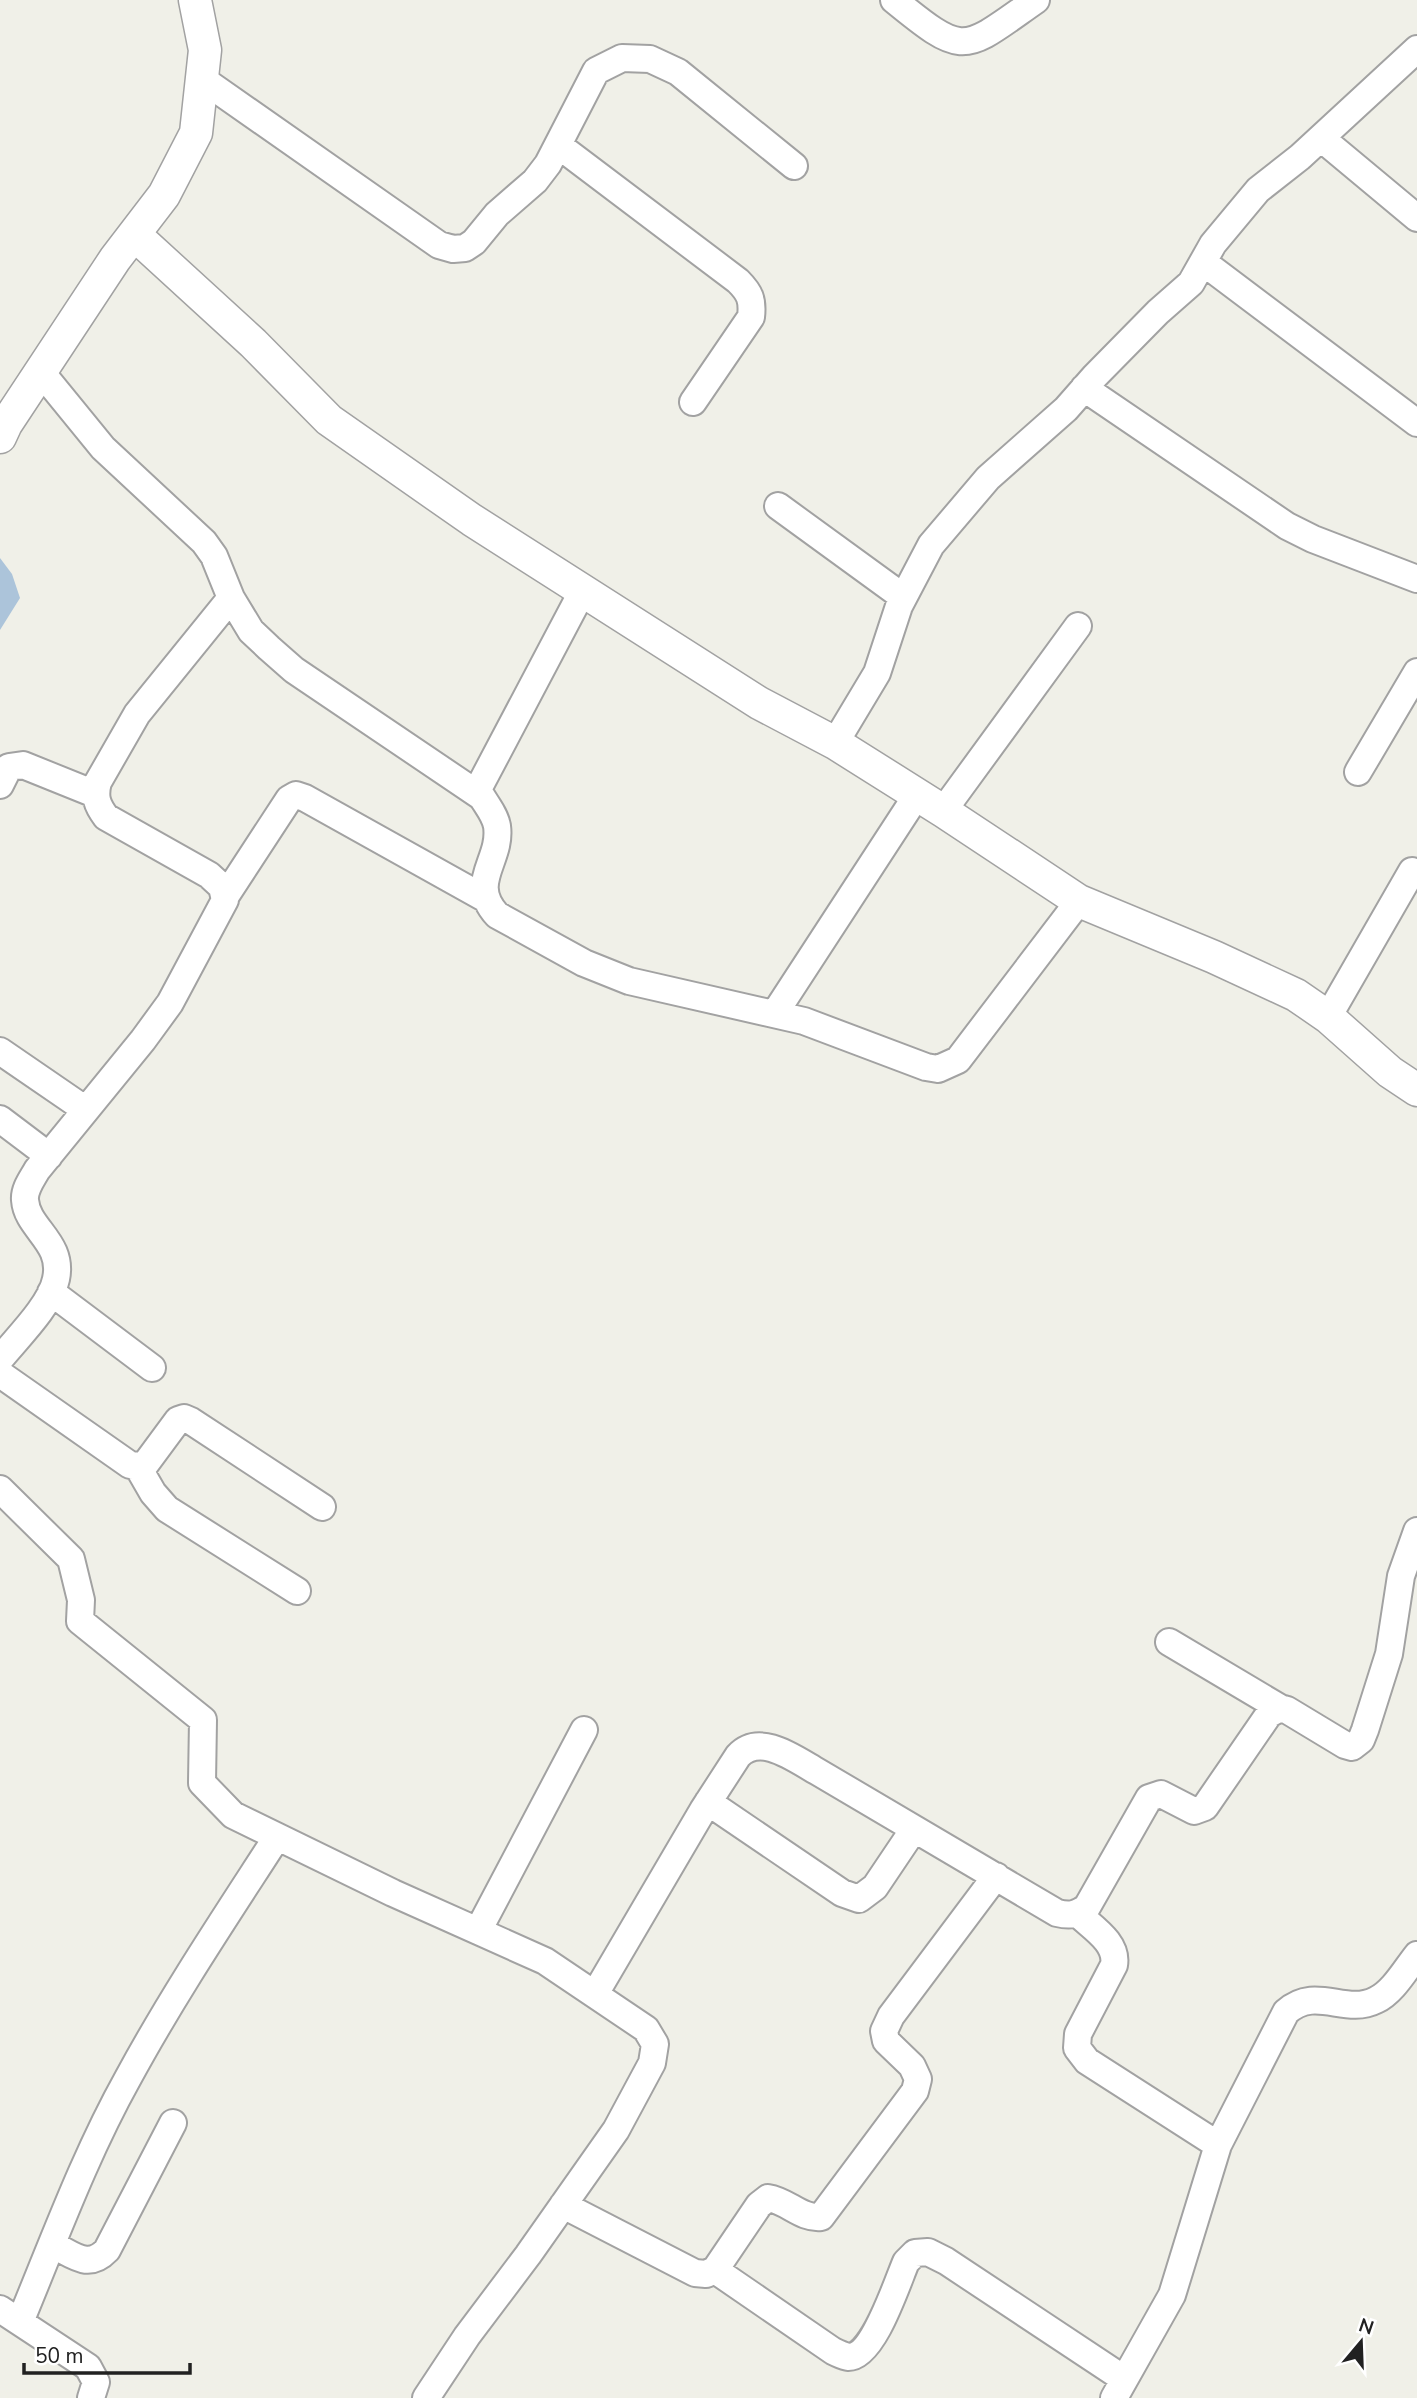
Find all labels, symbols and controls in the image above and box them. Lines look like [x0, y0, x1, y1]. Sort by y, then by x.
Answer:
north arrow [1326, 2307, 1396, 2377]
text: N [1355, 2312, 1377, 2341]
scale bar [24, 2332, 191, 2376]
text: 50 m [35, 2342, 84, 2370]

